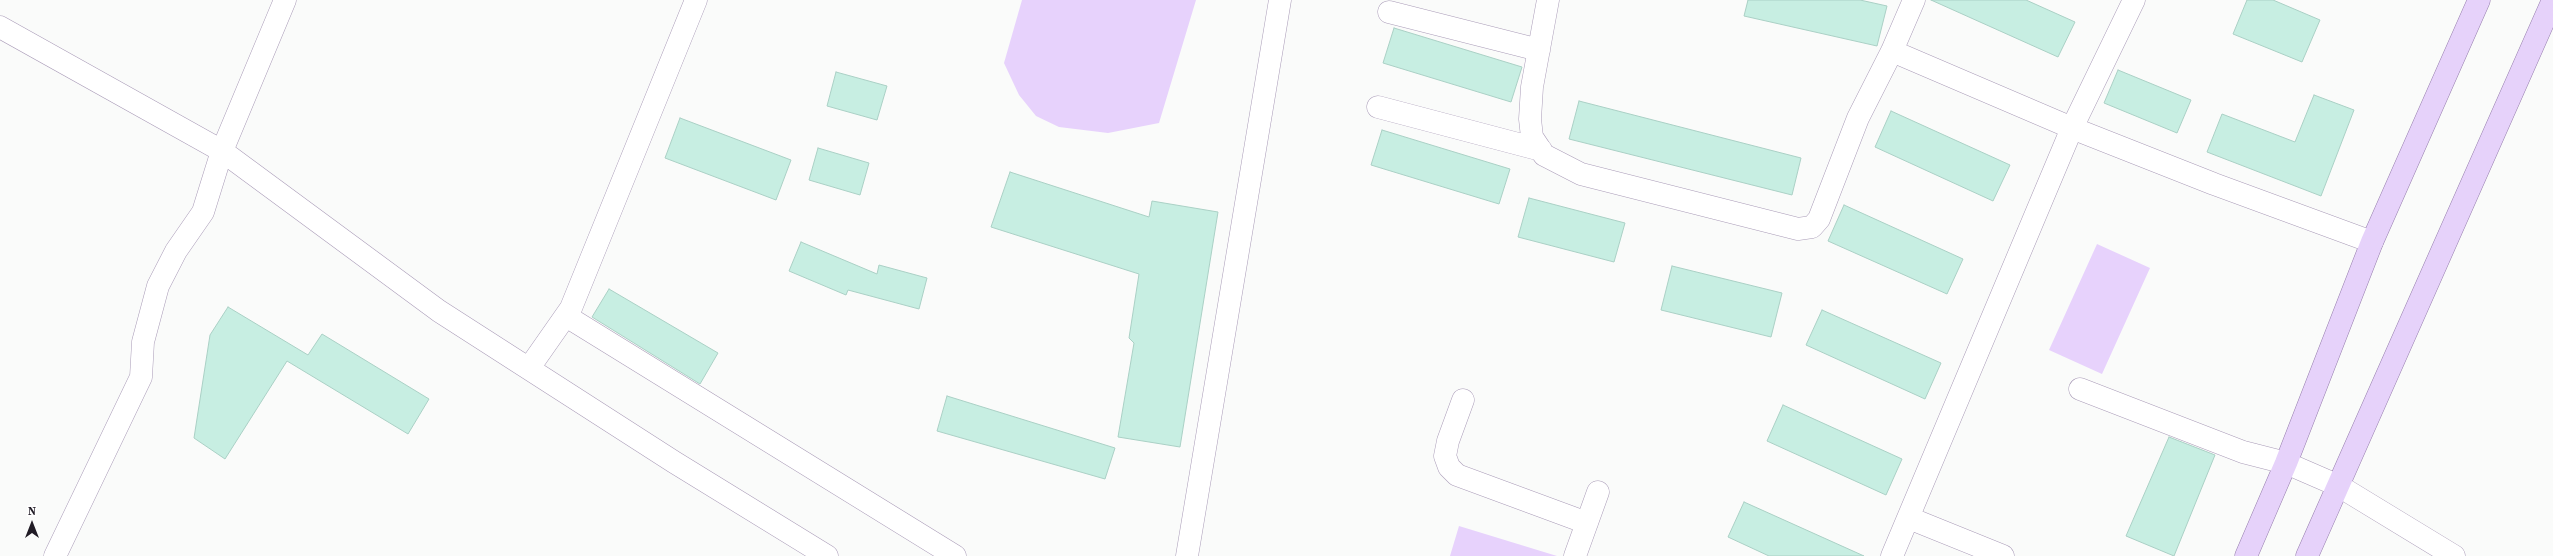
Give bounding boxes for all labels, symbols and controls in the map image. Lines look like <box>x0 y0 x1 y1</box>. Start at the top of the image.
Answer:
north arrow <box>12 504 52 544</box>
text: N <box>28 504 36 519</box>

